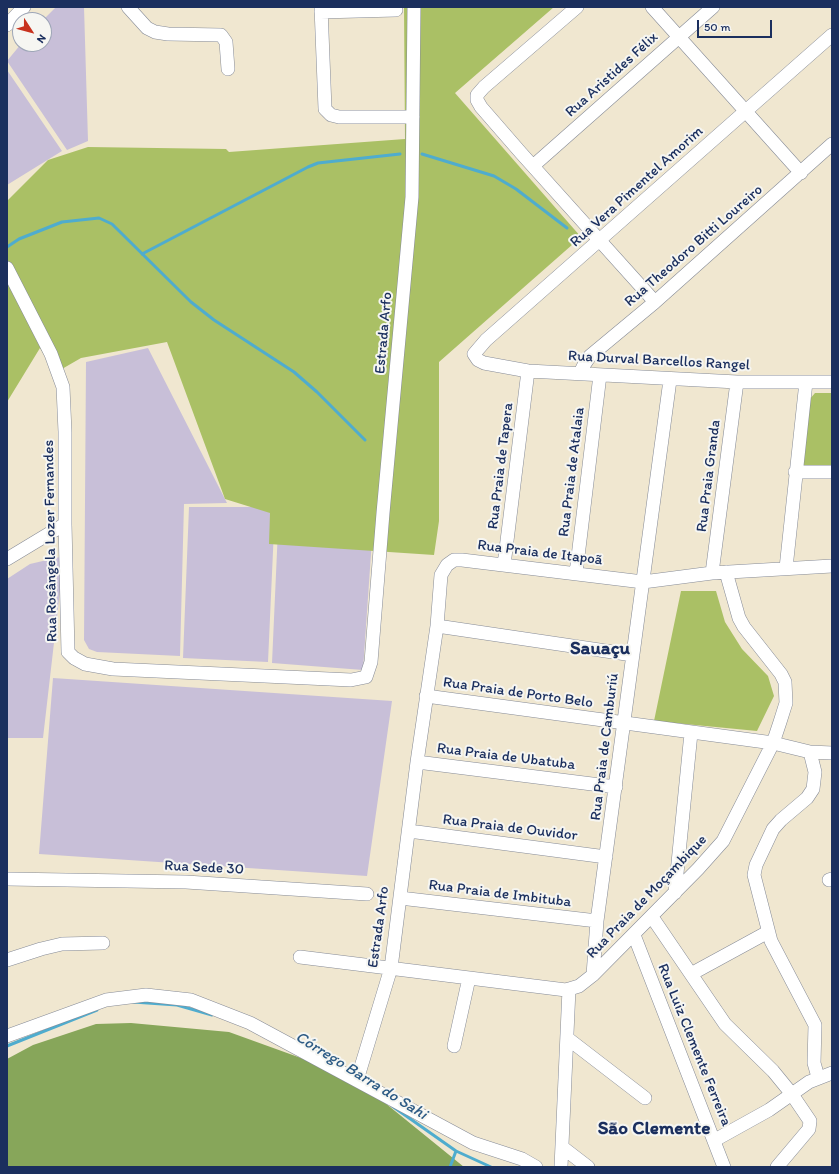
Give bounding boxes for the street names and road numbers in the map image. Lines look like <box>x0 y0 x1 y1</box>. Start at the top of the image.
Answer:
street label: Rua Aristides Félix <box>562 29 662 121</box>
street label: Rua Vera Pimentel Amorim <box>567 123 707 251</box>
street label: Rua Theodoro Bitti Loureiro <box>621 181 767 311</box>
street label: Estrada Arfo <box>371 291 397 375</box>
street label: Rua Durval Barcellos Rangel <box>568 347 750 375</box>
street label: Rua Praia de Tapera <box>484 402 518 530</box>
street label: Rua Praia de Atalaia <box>555 406 589 538</box>
street label: Rua Praia Granda <box>693 419 725 533</box>
street label: Rua Rosângela Lozer Fernandes <box>40 440 62 642</box>
street label: Rua Praia de Itapoã <box>476 536 604 570</box>
street label: Rua Praia de Camburiú <box>587 672 623 822</box>
street label: Rua Praia de Porto Belo <box>442 674 594 712</box>
street label: Rua Praia de Ubatuba <box>436 740 576 774</box>
street label: Rua Praia de Ouvidor <box>442 811 578 845</box>
street label: Rua Praia de Moçambique <box>583 831 711 963</box>
street label: Rua Sede 30 <box>164 857 244 879</box>
street label: Rua Praia de Imbituba <box>428 876 572 912</box>
street label: Estrada Arfo <box>364 885 394 969</box>
street label: Rua Luiz Clemente Ferreira <box>653 961 735 1129</box>

